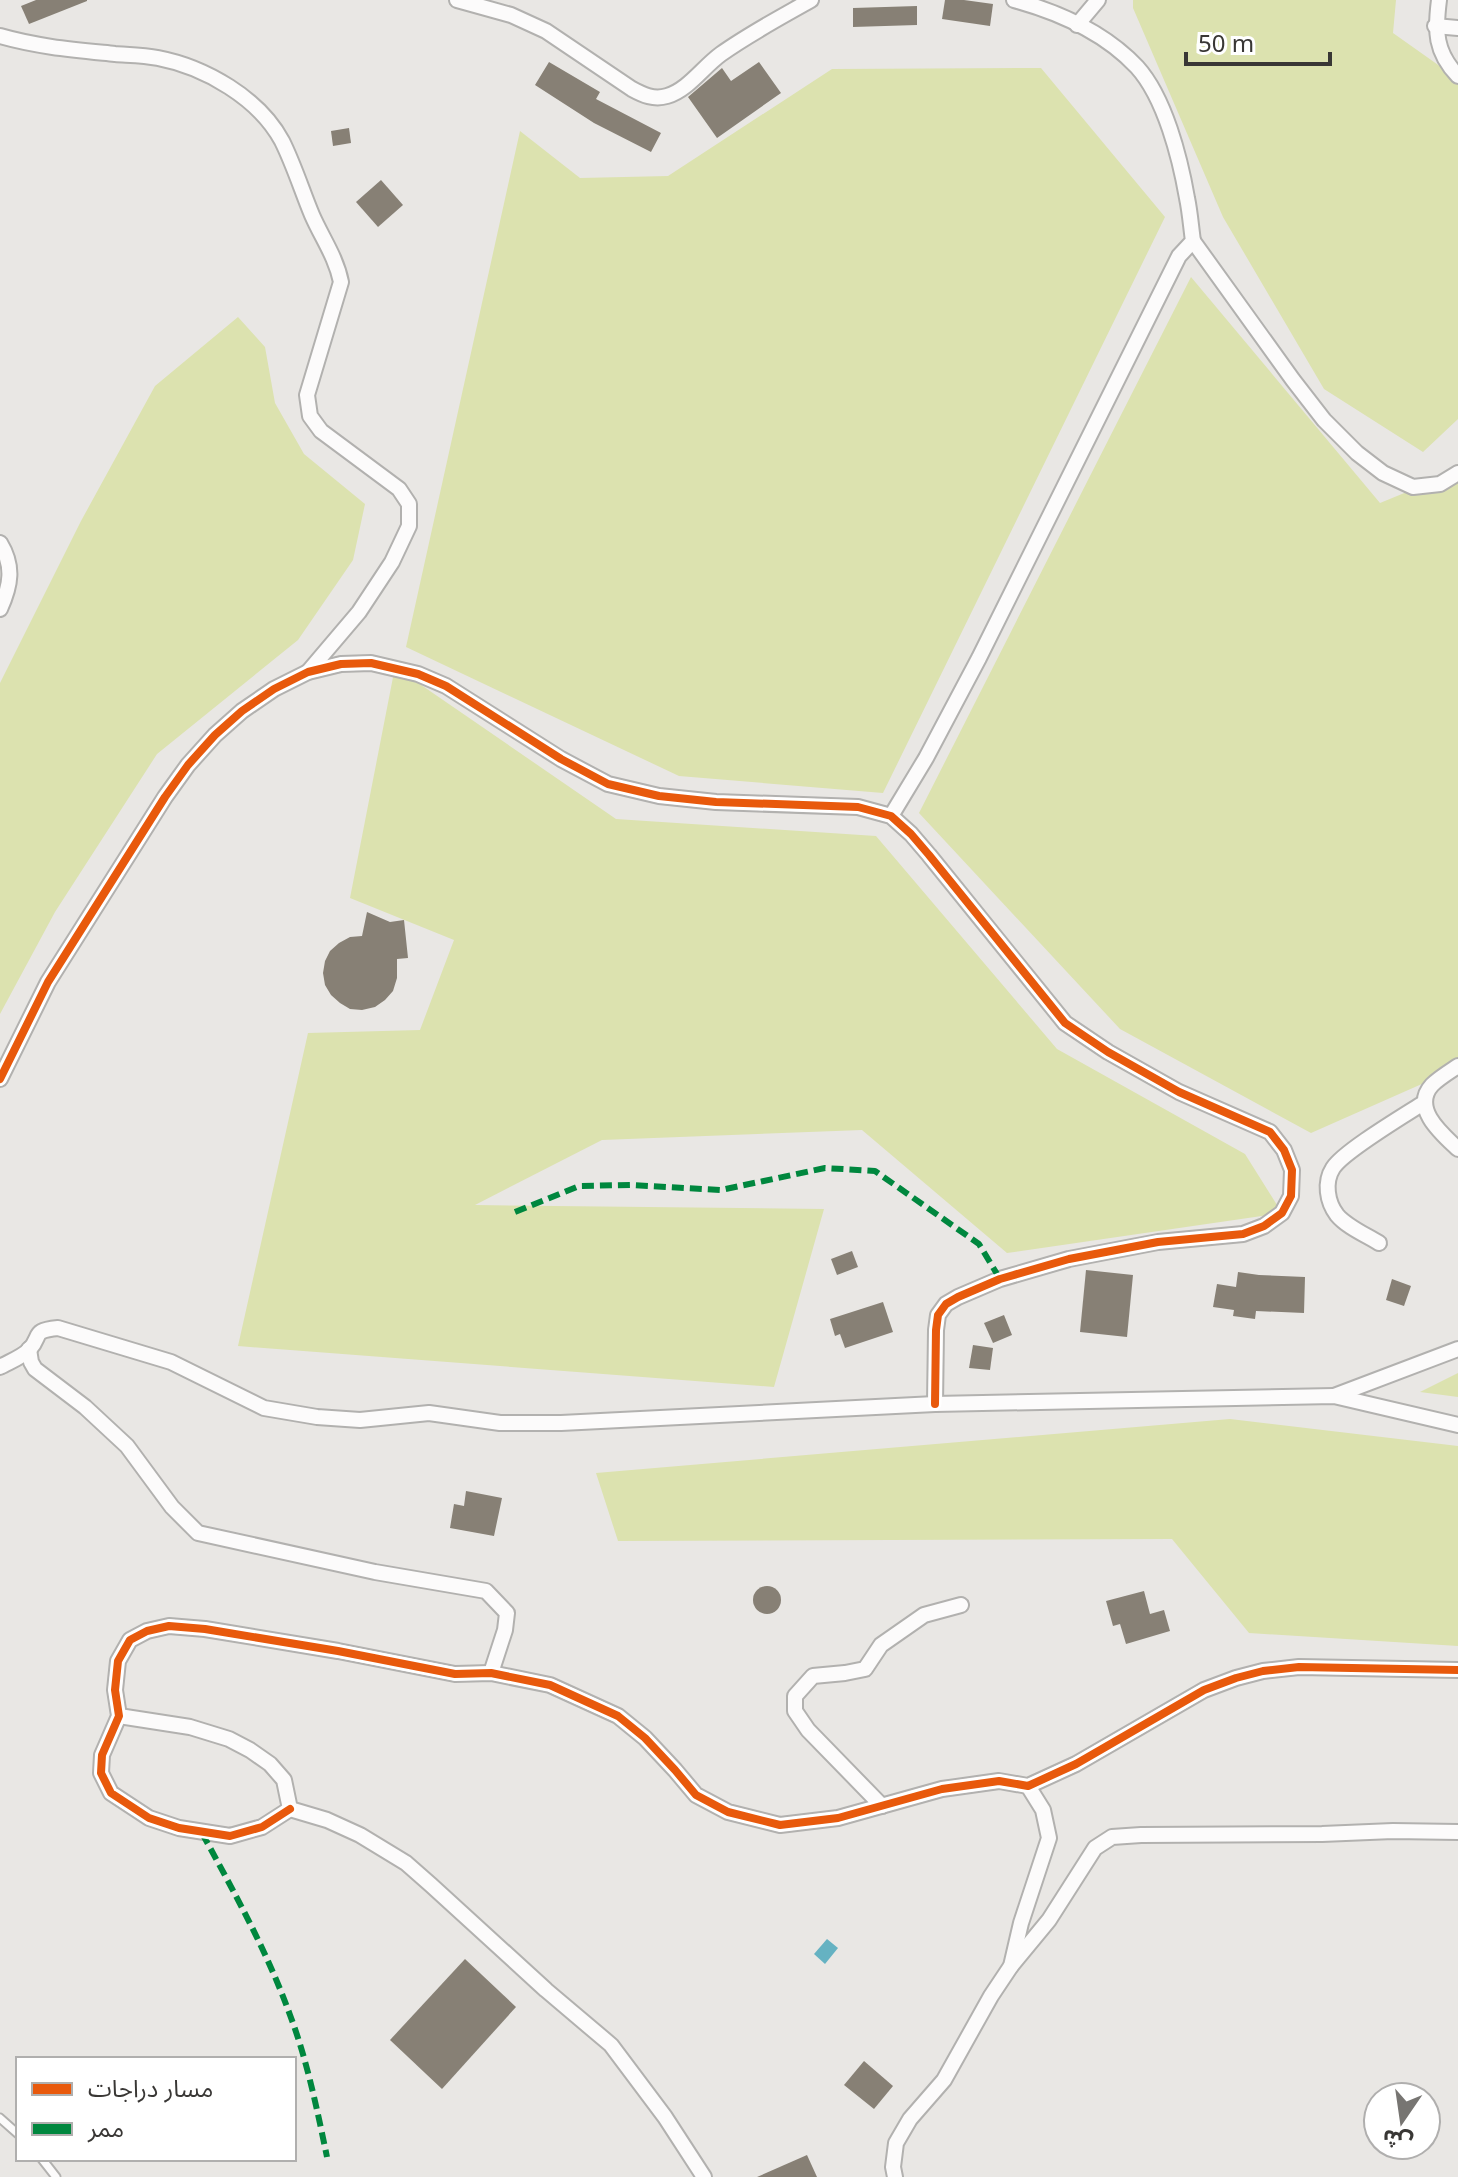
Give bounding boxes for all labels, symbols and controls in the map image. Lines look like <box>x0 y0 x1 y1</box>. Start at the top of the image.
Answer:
scale bar <box>1186 16 1330 66</box>
text: 50 m <box>1198 26 1254 59</box>
legend <box>16 2057 296 2161</box>
text: مسار دراجات <box>88 2071 213 2104</box>
north arrow <box>1362 2081 1442 2161</box>
text: ممر <box>87 2111 124 2144</box>
text: ش <box>1379 2123 1415 2159</box>

